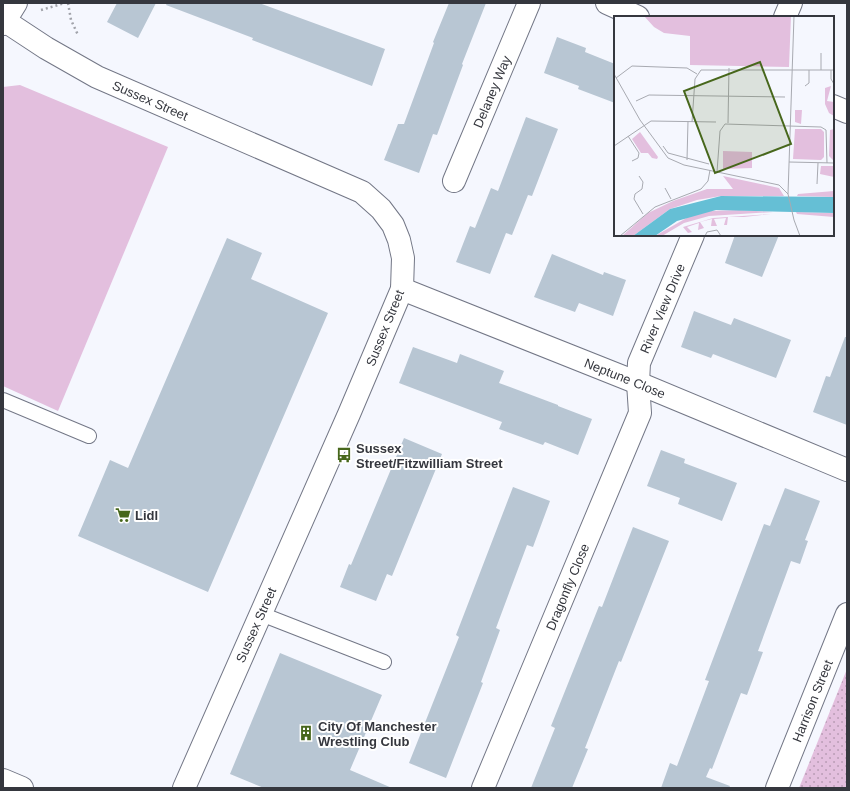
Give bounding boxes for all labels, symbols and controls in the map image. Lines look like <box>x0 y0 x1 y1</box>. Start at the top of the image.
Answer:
inset map <box>614 16 834 236</box>
street label: Delaney Way <box>470 53 514 130</box>
street label: Sussex Street <box>110 77 191 123</box>
street label: River View Drive <box>637 261 688 355</box>
street label: Sussex Street <box>363 287 407 368</box>
street label: Neptune Close <box>582 355 668 401</box>
place label: Sussex Street/Fitzwilliam Street <box>356 441 503 471</box>
bus stop icon: Sussex Street/Fitzwilliam Street <box>335 446 353 464</box>
supermarket icon: Lidl <box>114 506 132 524</box>
place label: Lidl <box>135 508 158 523</box>
street label: Dragonfly Close <box>542 541 592 632</box>
street label: Sussex Street <box>233 585 279 665</box>
street label: Harrison Street <box>789 657 836 744</box>
place label: City Of Manchester Wrestling Club <box>318 719 436 749</box>
building icon: City Of Manchester Wrestling Club <box>297 724 315 742</box>

